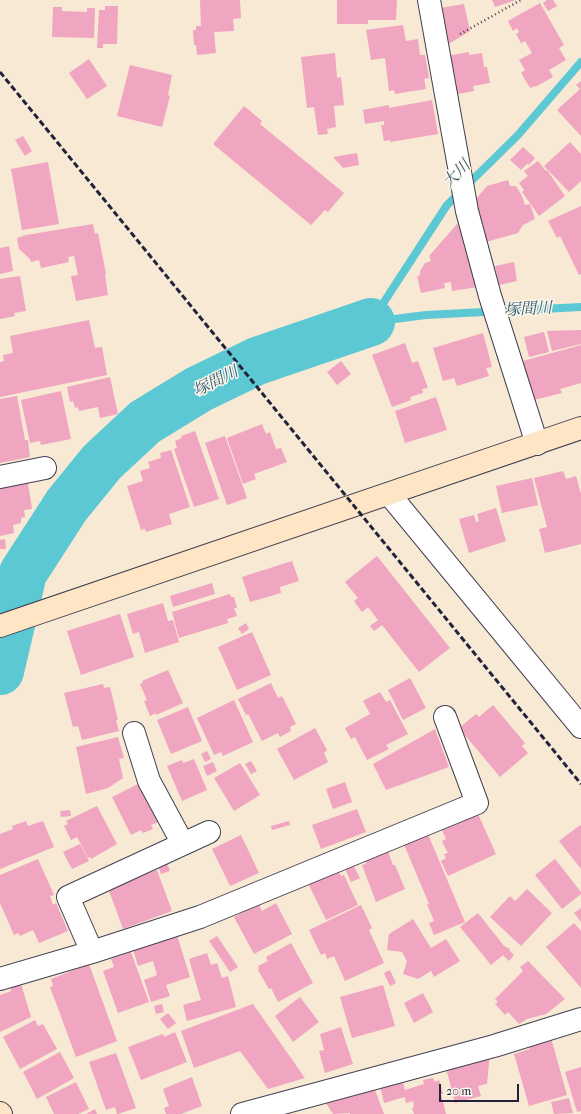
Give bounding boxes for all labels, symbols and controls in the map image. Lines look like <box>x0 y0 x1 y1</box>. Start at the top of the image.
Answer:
water label: 大川 <box>439 157 475 193</box>
water label: 塚間川 <box>504 299 552 321</box>
water label: 塚間川 <box>190 363 242 401</box>
scale bar <box>441 1076 521 1102</box>
text: 20 m <box>446 1084 471 1098</box>

